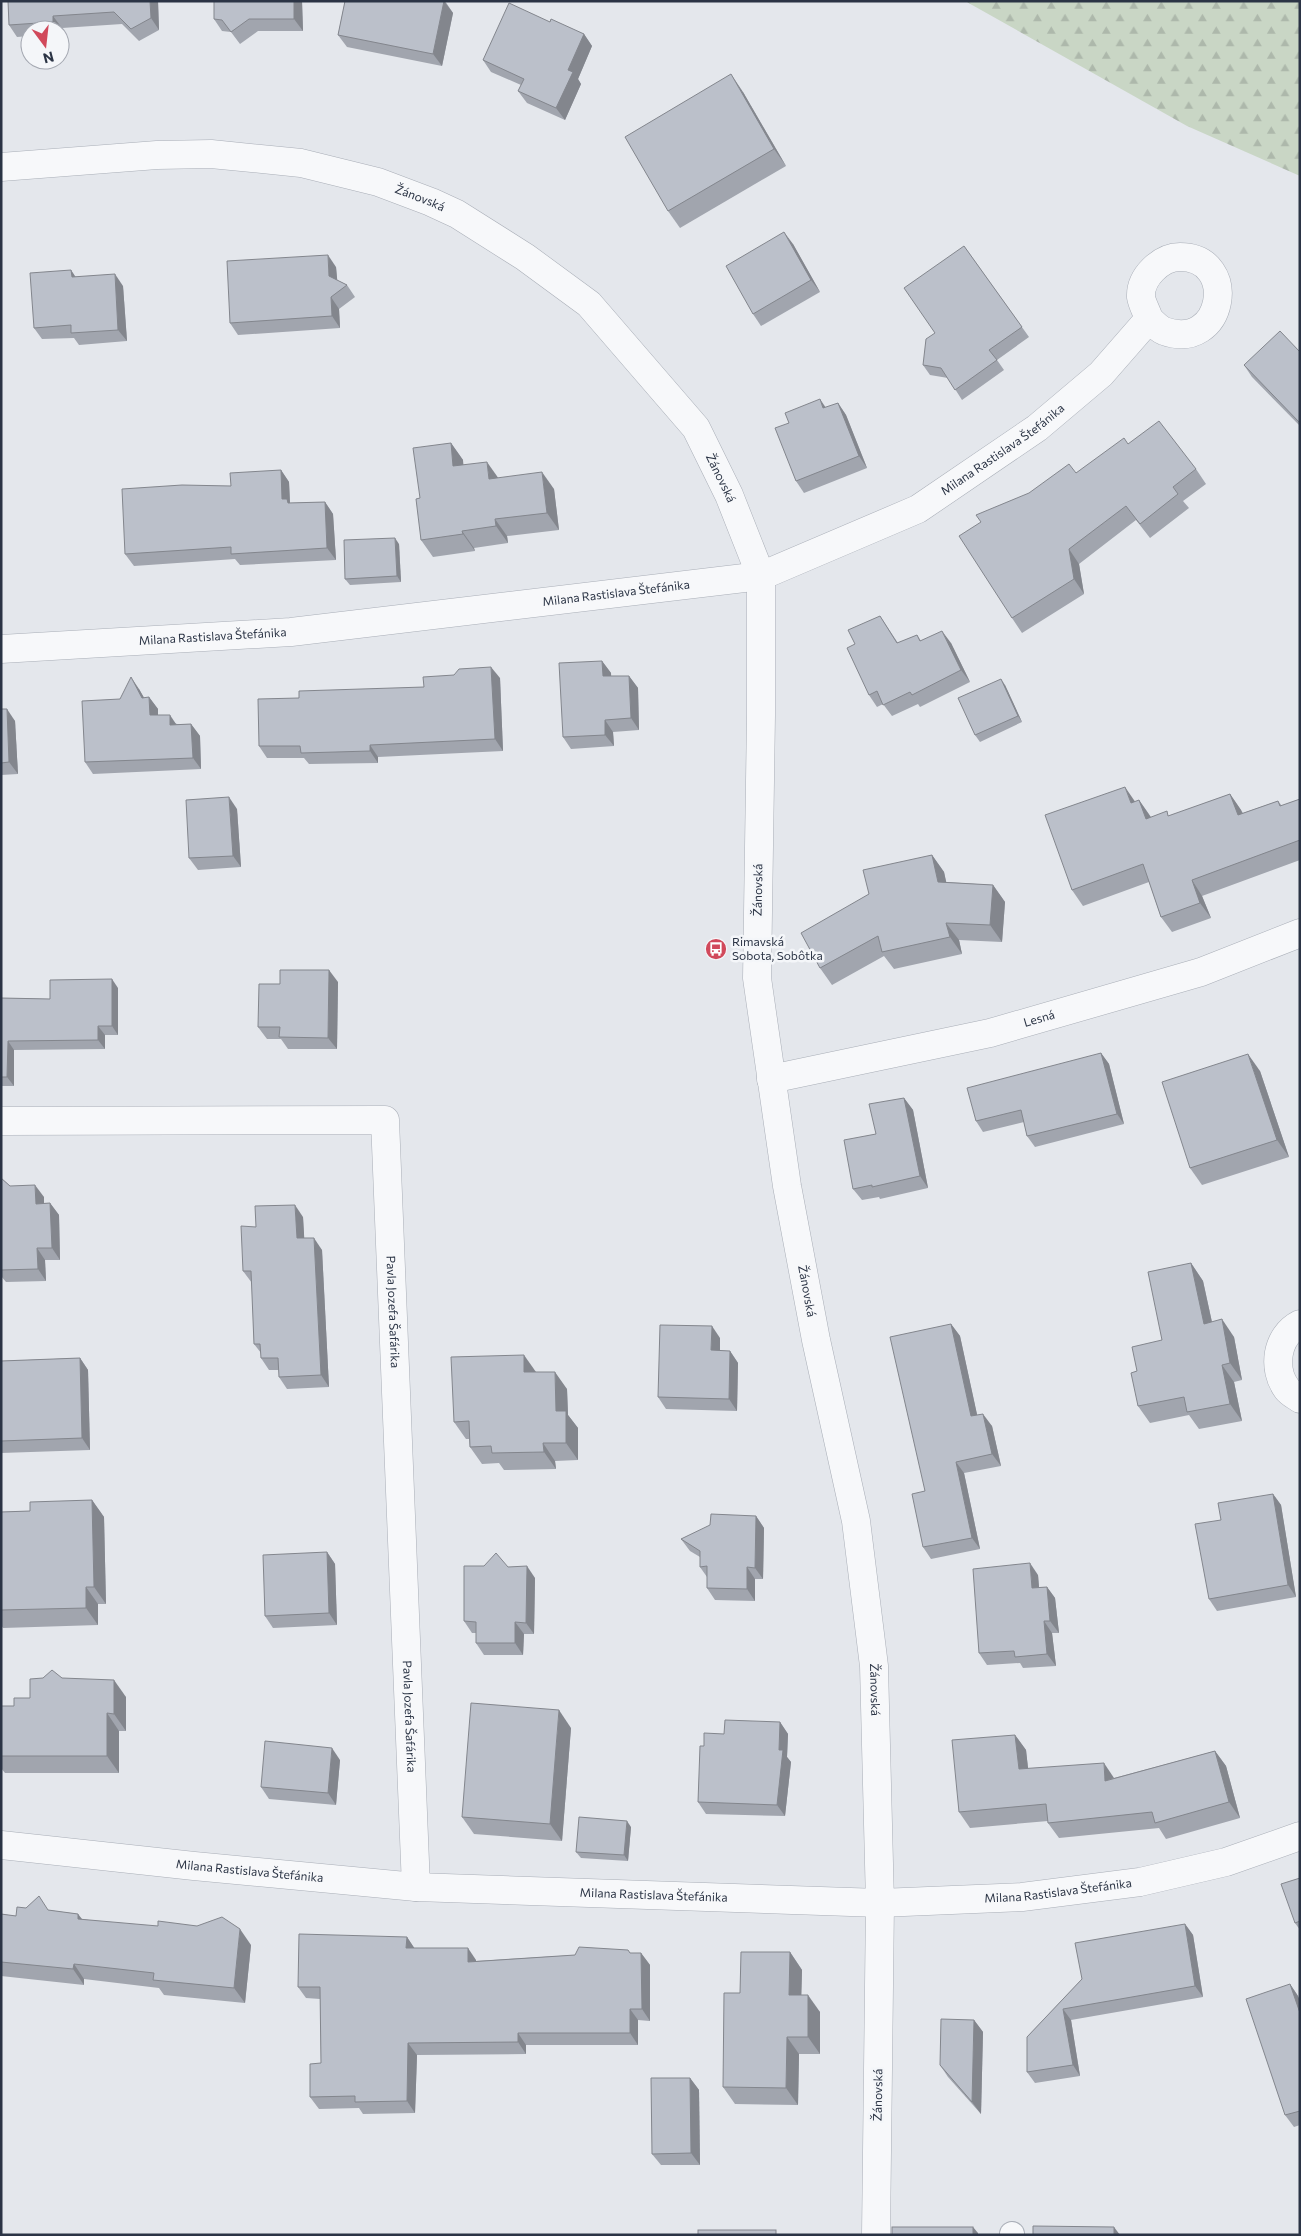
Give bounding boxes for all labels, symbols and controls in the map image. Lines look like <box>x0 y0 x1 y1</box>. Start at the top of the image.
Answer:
north arrow <box>20 20 70 70</box>
text: N <box>41 48 56 68</box>
street label: Žánovská <box>393 181 447 213</box>
street label: Milana Rastislava Štefánika <box>938 400 1067 497</box>
street label: Žánovská <box>704 451 739 504</box>
street label: Milana Rastislava Štefánika <box>542 577 690 608</box>
street label: Milana Rastislava Štefánika <box>138 624 287 647</box>
street label: Žánovská <box>750 864 764 916</box>
place label: Rimavská Sobota, Sobôtka <box>732 934 823 962</box>
bus stop icon: Rimavská Sobota, Sobôtka <box>704 937 728 961</box>
street label: Lesná <box>1022 1007 1056 1029</box>
street label: Pavla Jozefa Šafárika <box>384 1255 403 1368</box>
street label: Žánovská <box>796 1264 819 1318</box>
street label: Pavla Jozefa Šafárika <box>401 1660 419 1773</box>
street label: Žánovská <box>868 1663 883 1716</box>
street label: Milana Rastislava Štefánika <box>175 1856 324 1884</box>
street label: Milana Rastislava Štefánika <box>984 1875 1132 1905</box>
street label: Milana Rastislava Štefánika <box>579 1885 728 1904</box>
street label: Žánovská <box>870 2069 884 2121</box>

